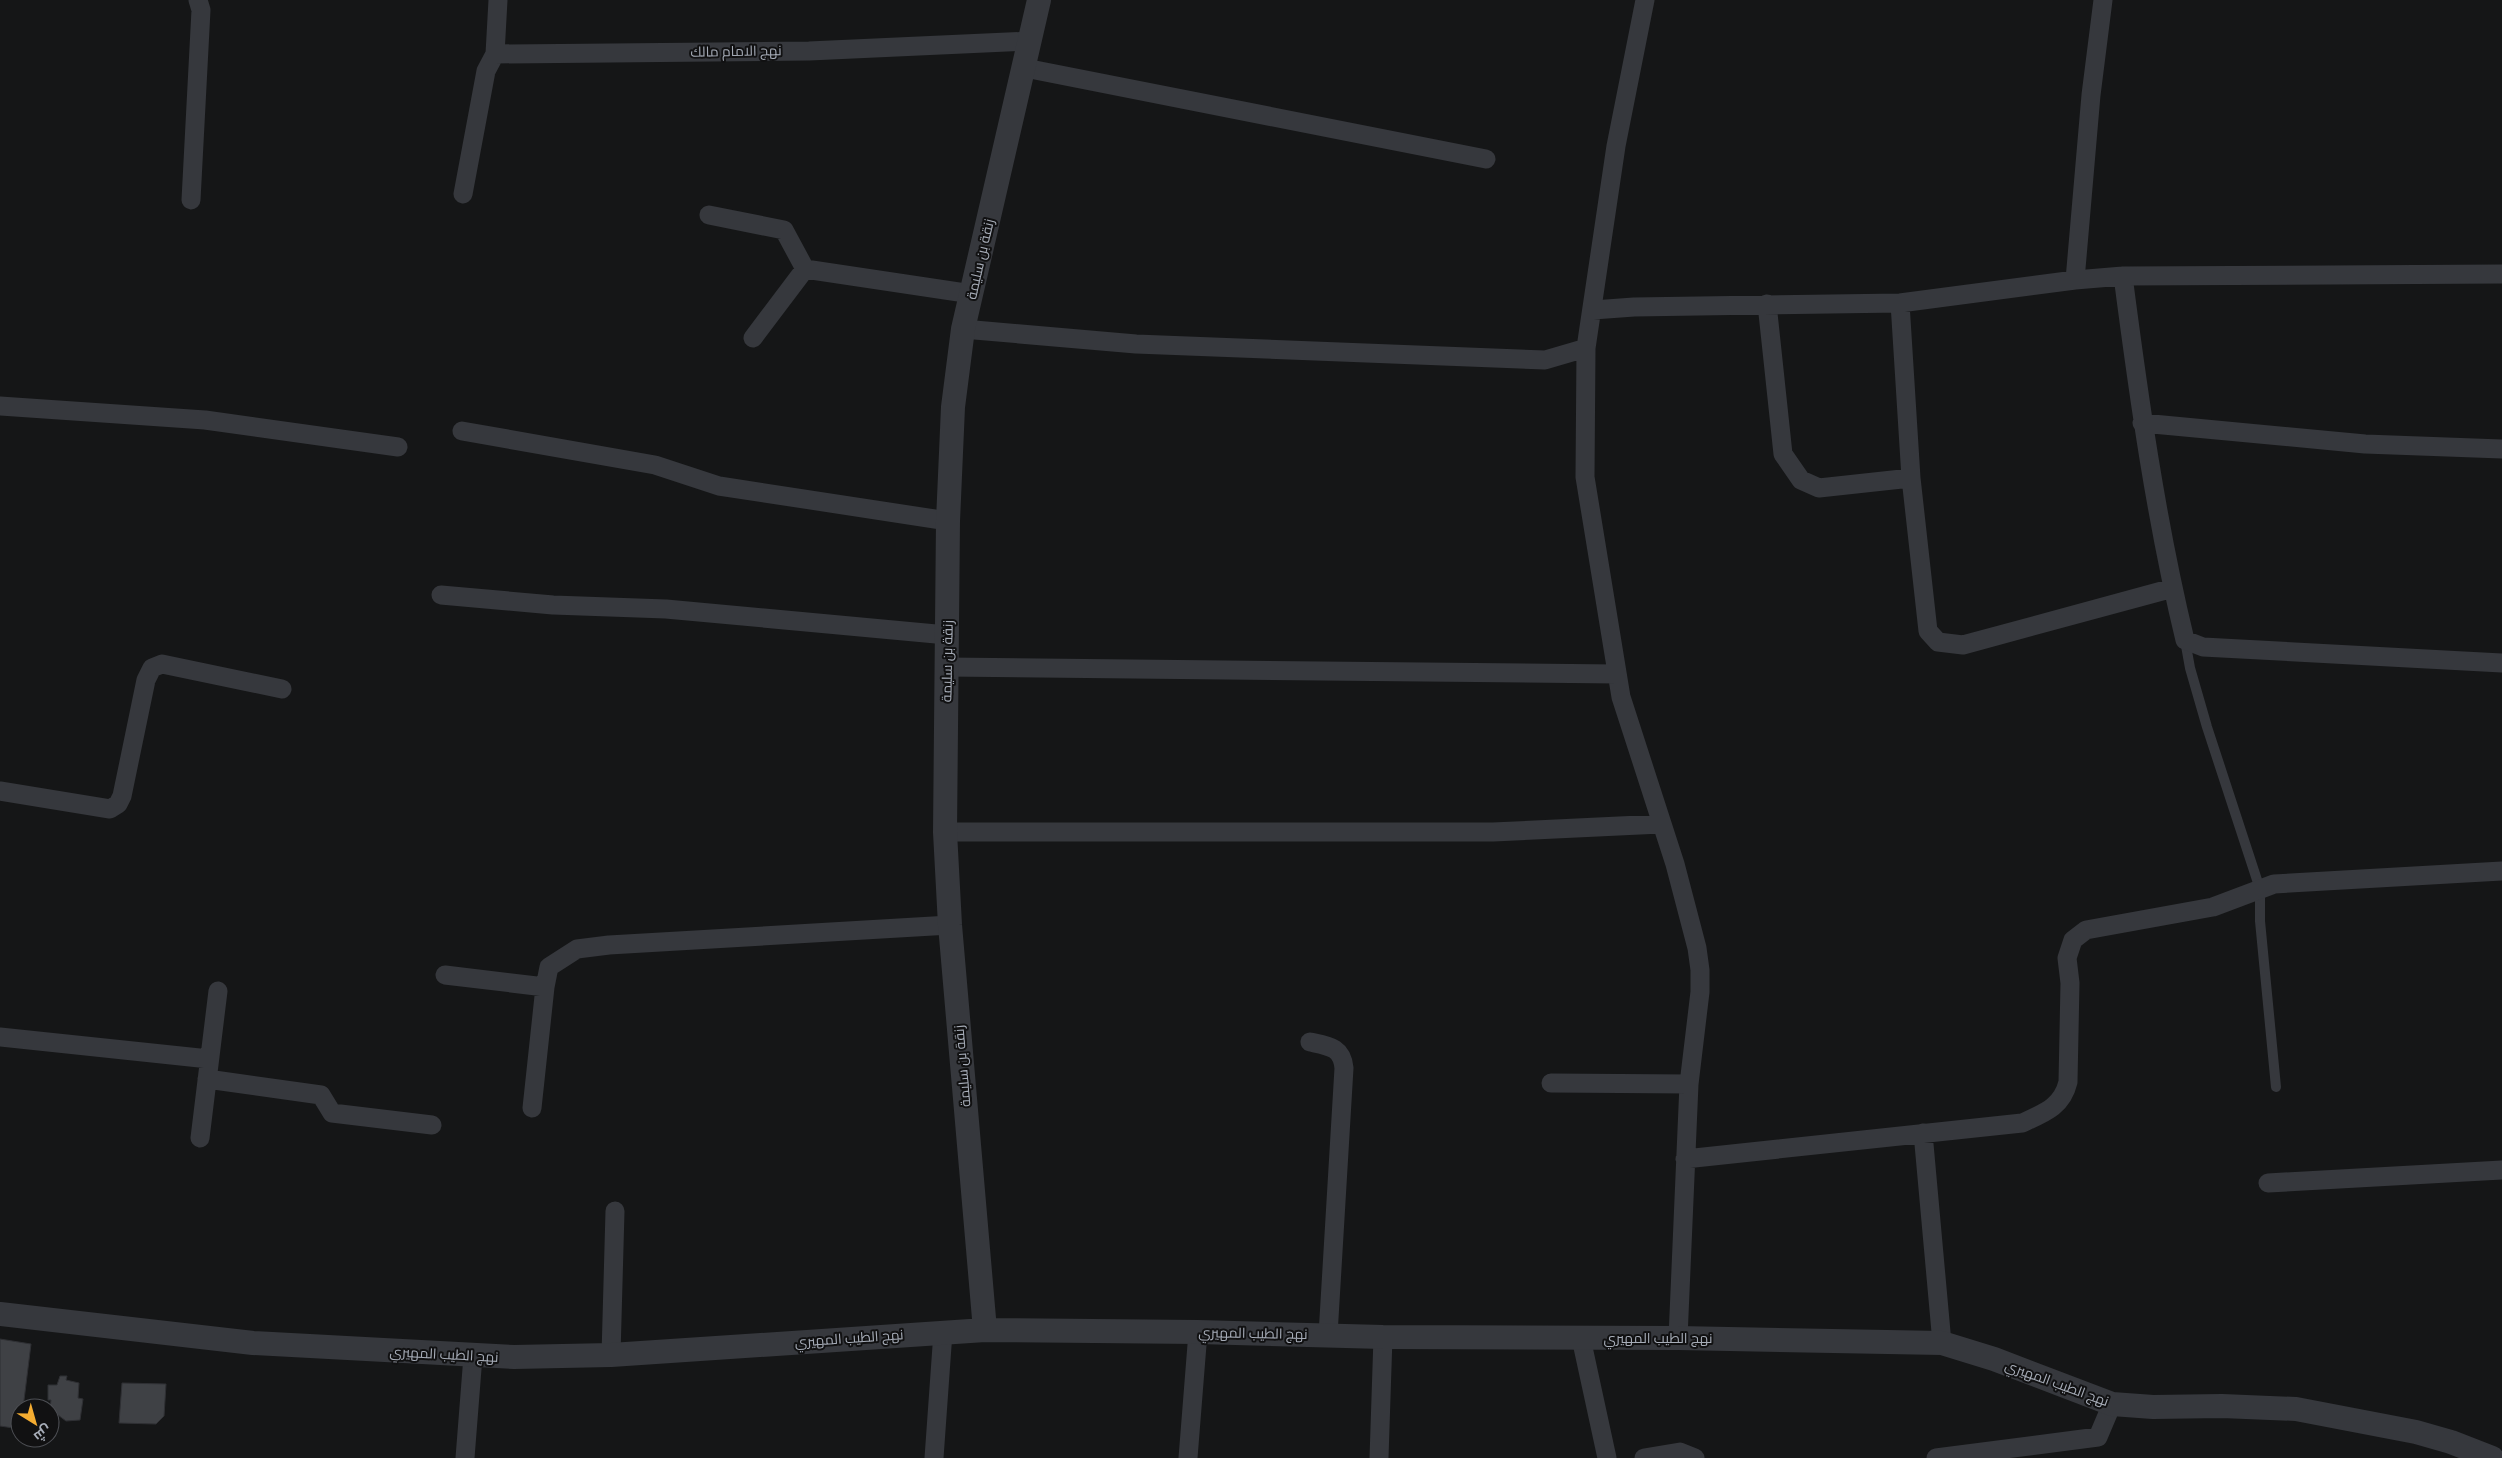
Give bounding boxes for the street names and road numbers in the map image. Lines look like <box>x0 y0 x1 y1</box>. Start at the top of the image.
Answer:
street label: نهج الامام مالك <box>690 41 782 62</box>
street label: زنقة بن سليمة <box>962 217 998 301</box>
street label: زنقة بن سليمة <box>937 620 957 702</box>
street label: زنقة بن سليمة <box>949 1024 975 1108</box>
street label: نهج الطيب المهيري <box>1198 1323 1308 1346</box>
street label: نهج الطيب المهيري <box>794 1325 904 1354</box>
street label: نهج الطيب المهيري <box>1603 1329 1713 1350</box>
street label: نهج الطيب المهيري <box>389 1342 499 1369</box>
street label: نهج الطيب المهيري <box>2002 1356 2111 1413</box>

